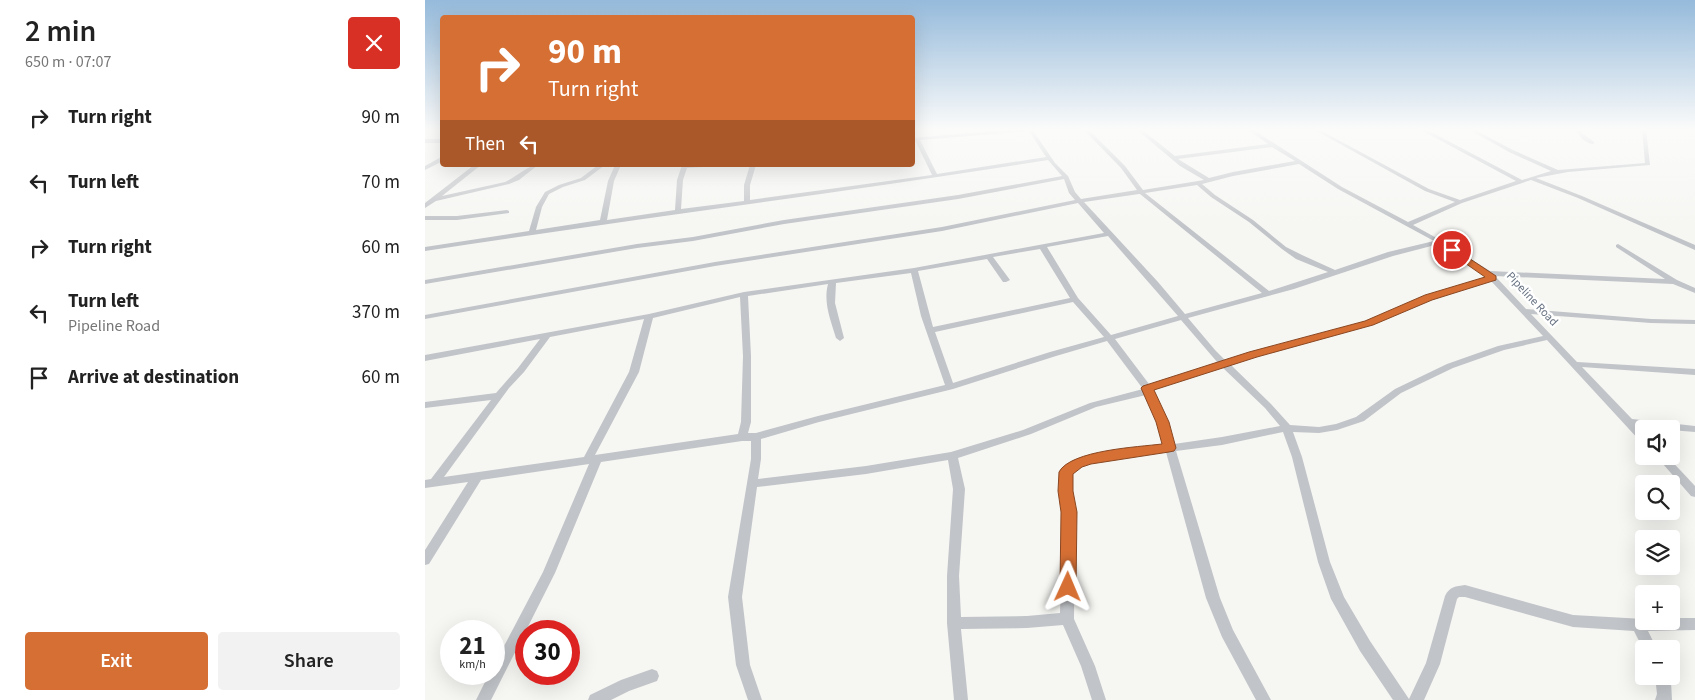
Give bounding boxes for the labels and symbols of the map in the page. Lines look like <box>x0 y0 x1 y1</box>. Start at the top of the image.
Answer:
pin <box>1431 229 1473 271</box>
street label: Pipeline Road <box>1502 268 1562 330</box>
position arrow <box>1041 560 1093 612</box>
speed limit sign: 30 <box>515 620 580 685</box>

